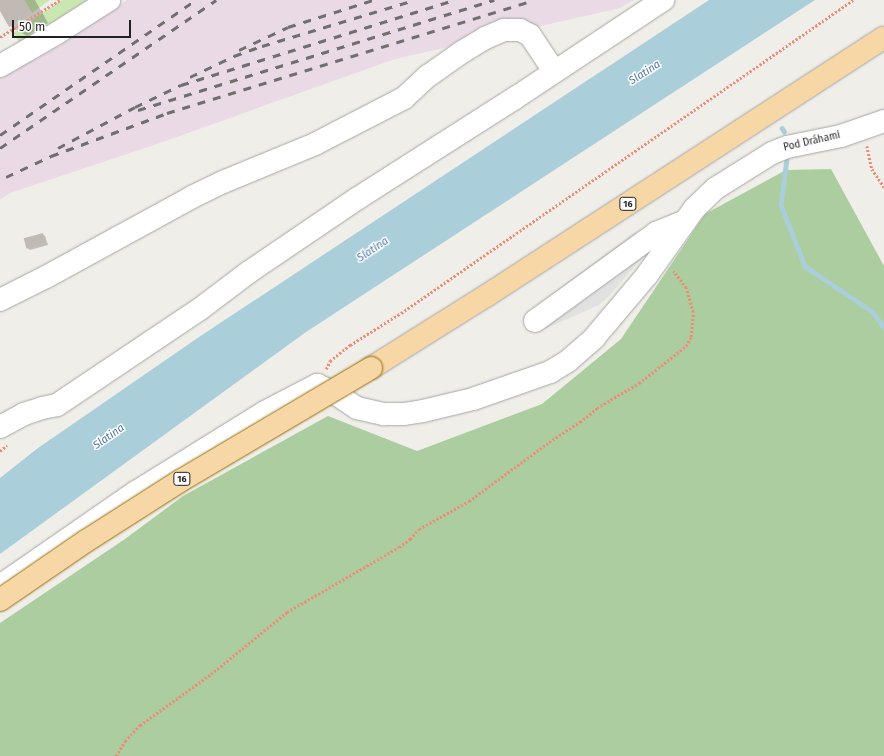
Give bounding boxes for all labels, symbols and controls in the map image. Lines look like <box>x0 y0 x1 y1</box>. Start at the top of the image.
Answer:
scale bar <box>14 12 133 38</box>
text: 50 m <box>19 20 45 34</box>
water label: Slatina <box>627 58 663 88</box>
street label: Pod Dráhami <box>782 130 842 154</box>
road number: 16 <box>619 197 637 211</box>
water label: Slatina <box>355 235 391 265</box>
water label: Slatina <box>91 422 127 452</box>
road number: 16 <box>173 472 191 486</box>

